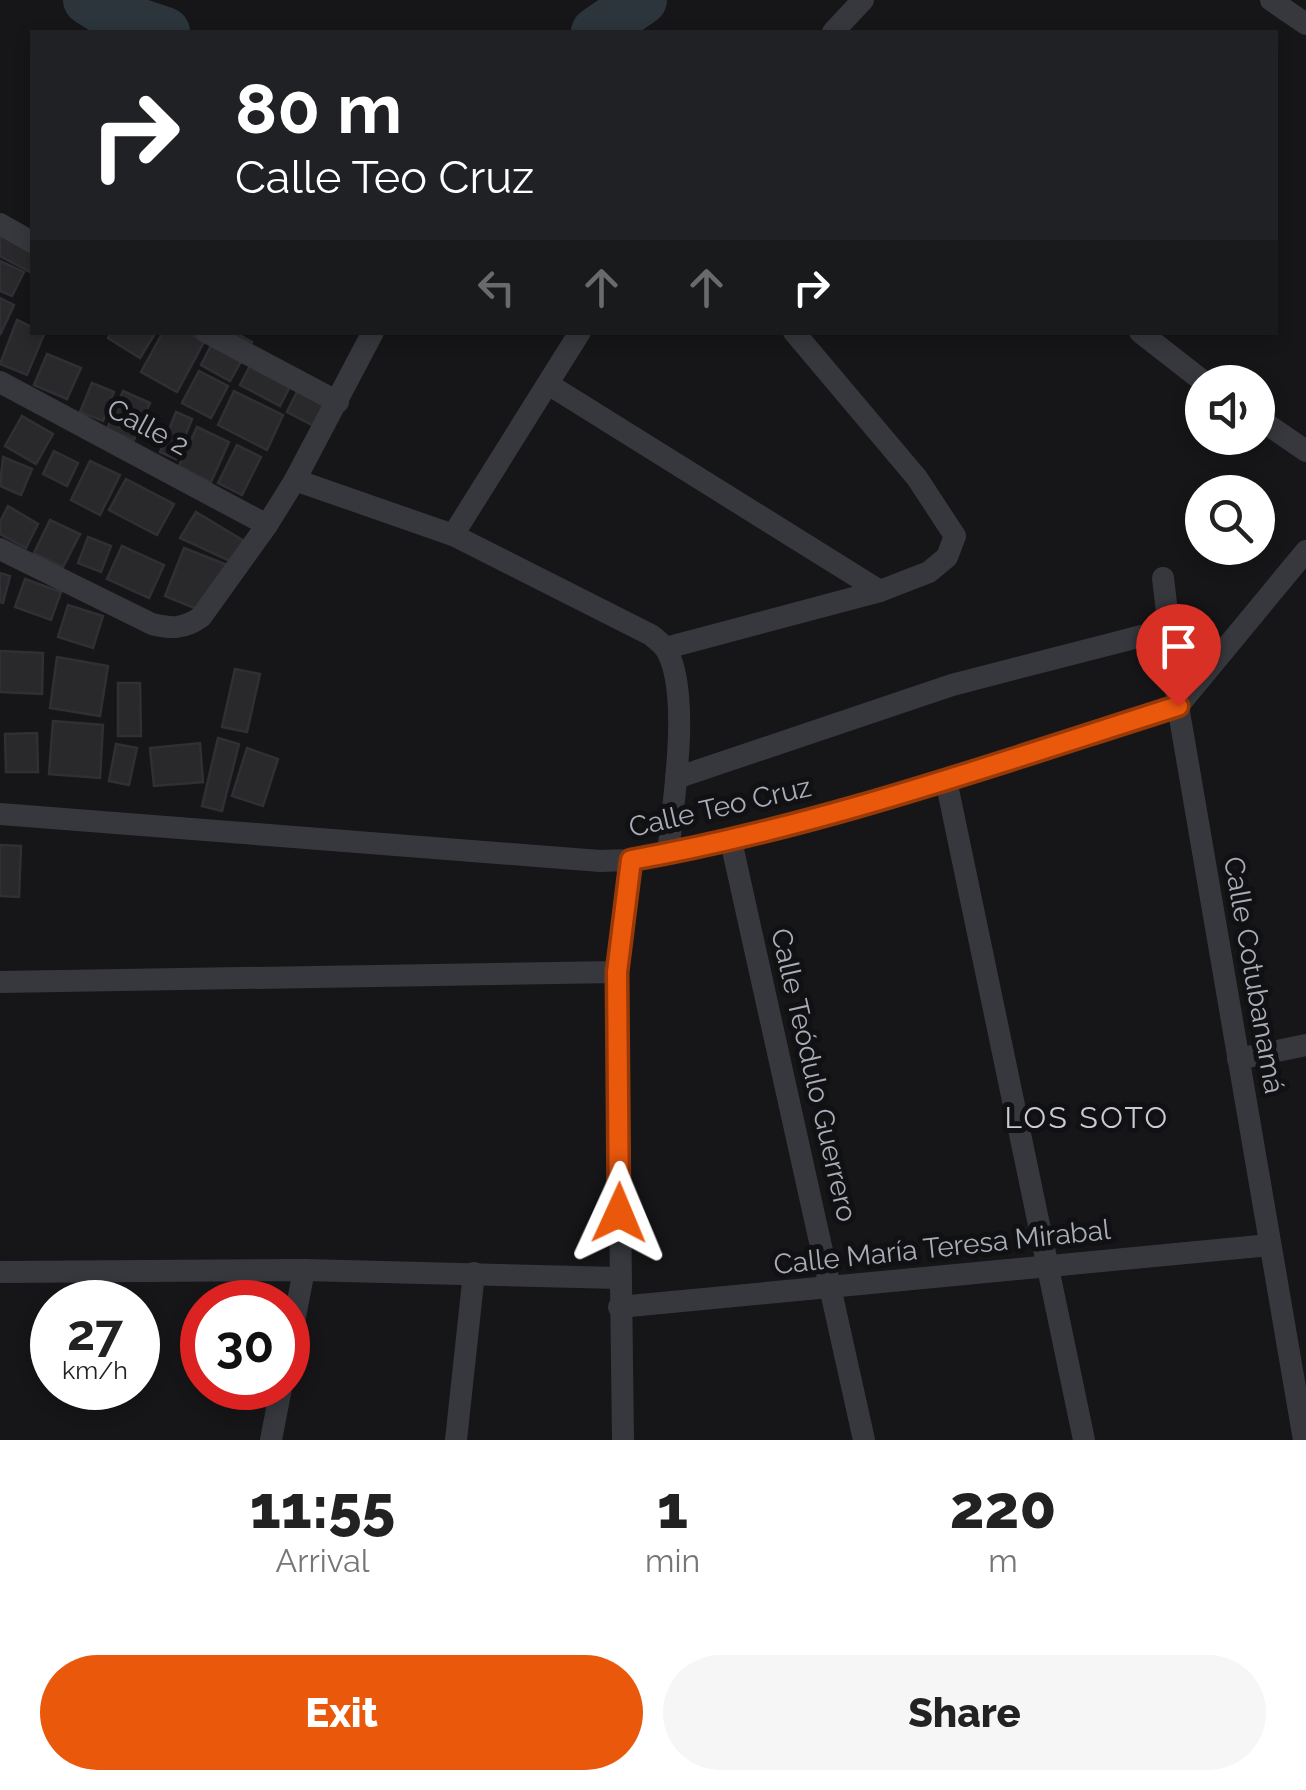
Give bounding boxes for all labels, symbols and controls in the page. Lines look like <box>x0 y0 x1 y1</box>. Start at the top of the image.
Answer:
text: 80 m <box>235 67 402 149</box>
icon: right <box>70 70 200 200</box>
text: Calle Teo Cruz <box>235 151 534 204</box>
icon: left <box>469 260 524 315</box>
icon: ahead <box>574 260 629 315</box>
icon: ahead <box>679 260 734 315</box>
icon: right <box>784 260 839 315</box>
map controls <box>1185 365 1275 565</box>
button: sound <box>1185 365 1275 455</box>
street label: Calle 2 <box>101 392 195 462</box>
button: search <box>1185 475 1275 565</box>
pin <box>1136 604 1221 707</box>
icon: arrive <box>1151 619 1206 674</box>
street label: Calle Teo Cruz <box>626 770 814 844</box>
street label: Calle Cotubanamá <box>1217 854 1291 1096</box>
street label: Calle Teódulo Guerrero <box>764 925 864 1225</box>
district label: LOS SOTO <box>1004 1100 1170 1135</box>
position arrow <box>567 1161 671 1265</box>
street label: Calle María Teresa Mirabal <box>772 1213 1112 1281</box>
speed limit sign: 30 <box>180 1280 310 1410</box>
text: 27 <box>67 1303 123 1362</box>
text: km/h <box>62 1355 128 1385</box>
text: 11:55 <box>250 1472 395 1542</box>
text: 1 <box>657 1472 688 1542</box>
text: 220 <box>950 1472 1056 1542</box>
text: Arrival <box>276 1542 369 1579</box>
text: min <box>645 1542 700 1579</box>
text: m <box>988 1542 1018 1579</box>
button: Exit <box>40 1655 643 1770</box>
button: Share <box>663 1655 1266 1770</box>

